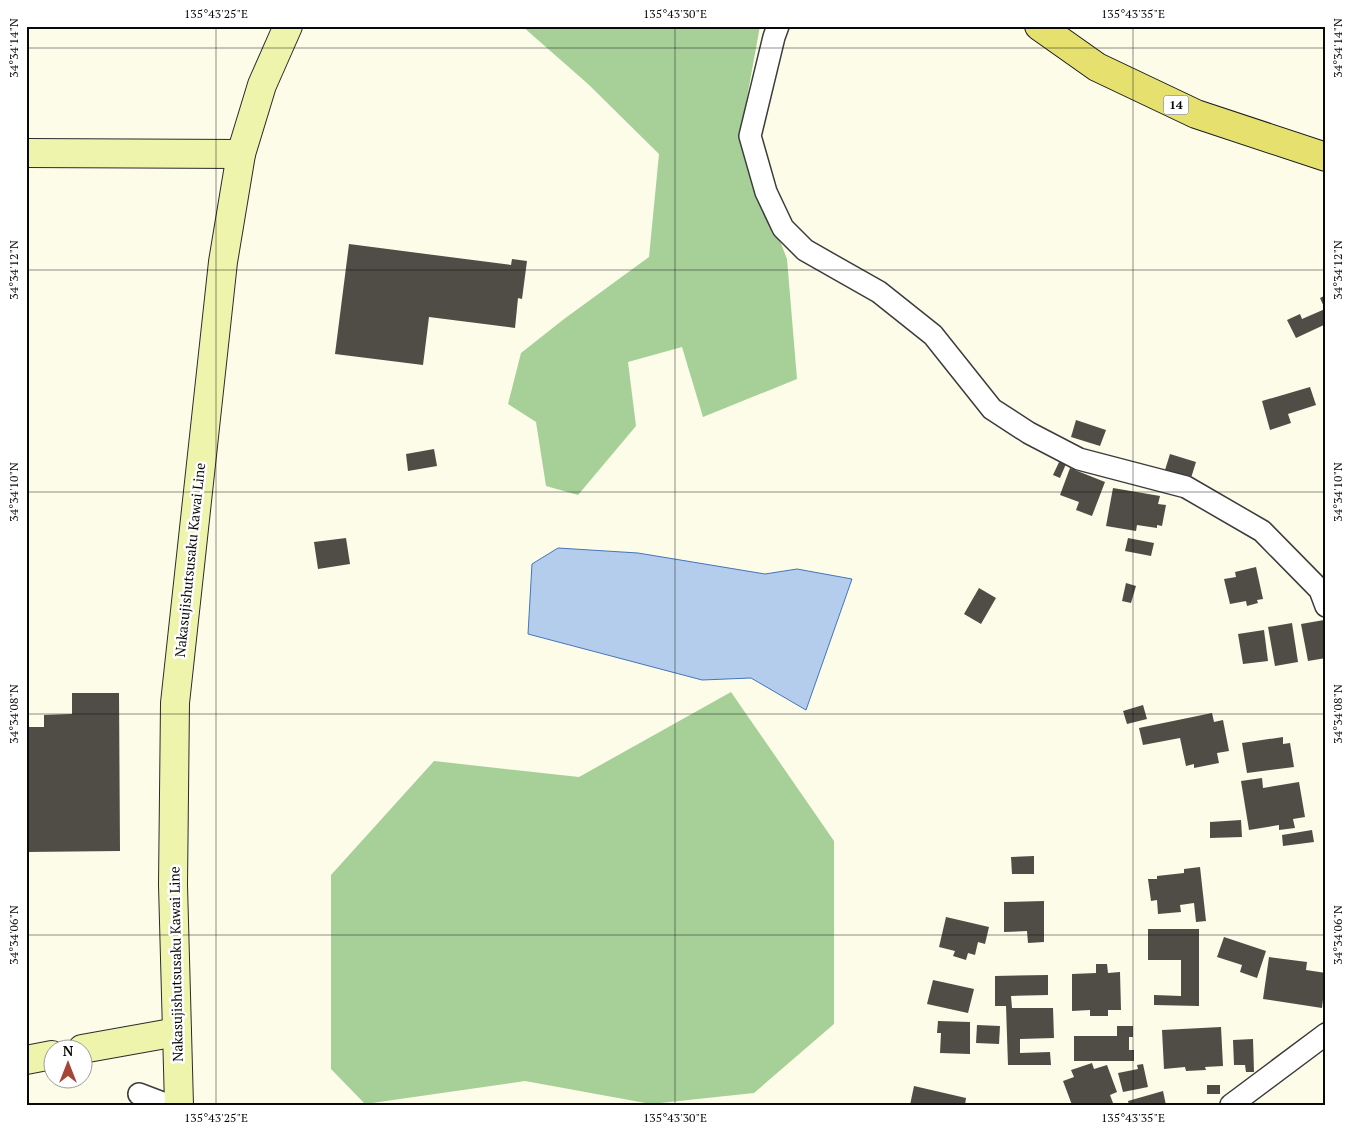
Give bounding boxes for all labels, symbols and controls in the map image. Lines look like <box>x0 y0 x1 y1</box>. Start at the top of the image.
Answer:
text: 135°43'25"E <box>184 6 248 21</box>
text: 135°43'30"E <box>643 6 707 21</box>
text: 135°43'35"E <box>1101 6 1165 21</box>
text: 34°34'14"N <box>6 18 21 78</box>
text: 34°34'14"N <box>1330 18 1345 78</box>
road number: 14 <box>1164 96 1188 114</box>
text: 34°34'12"N <box>6 240 21 300</box>
text: 34°34'12"N <box>1330 240 1345 300</box>
text: 34°34'10"N <box>6 462 21 522</box>
street label: Nakasujishutsusaku Kawai Line <box>170 462 209 658</box>
text: 34°34'10"N <box>1330 462 1345 522</box>
text: 34°34'08"N <box>6 684 21 744</box>
text: 34°34'08"N <box>1330 684 1345 744</box>
street label: Nakasujishutsusaku Kawai Line <box>164 866 187 1062</box>
text: 34°34'06"N <box>6 905 21 965</box>
text: 34°34'06"N <box>1330 905 1345 965</box>
north arrow <box>42 1038 92 1088</box>
text: N <box>63 1041 74 1060</box>
text: 135°43'25"E <box>184 1110 248 1125</box>
text: 135°43'30"E <box>643 1110 707 1125</box>
text: 135°43'35"E <box>1101 1110 1165 1125</box>

